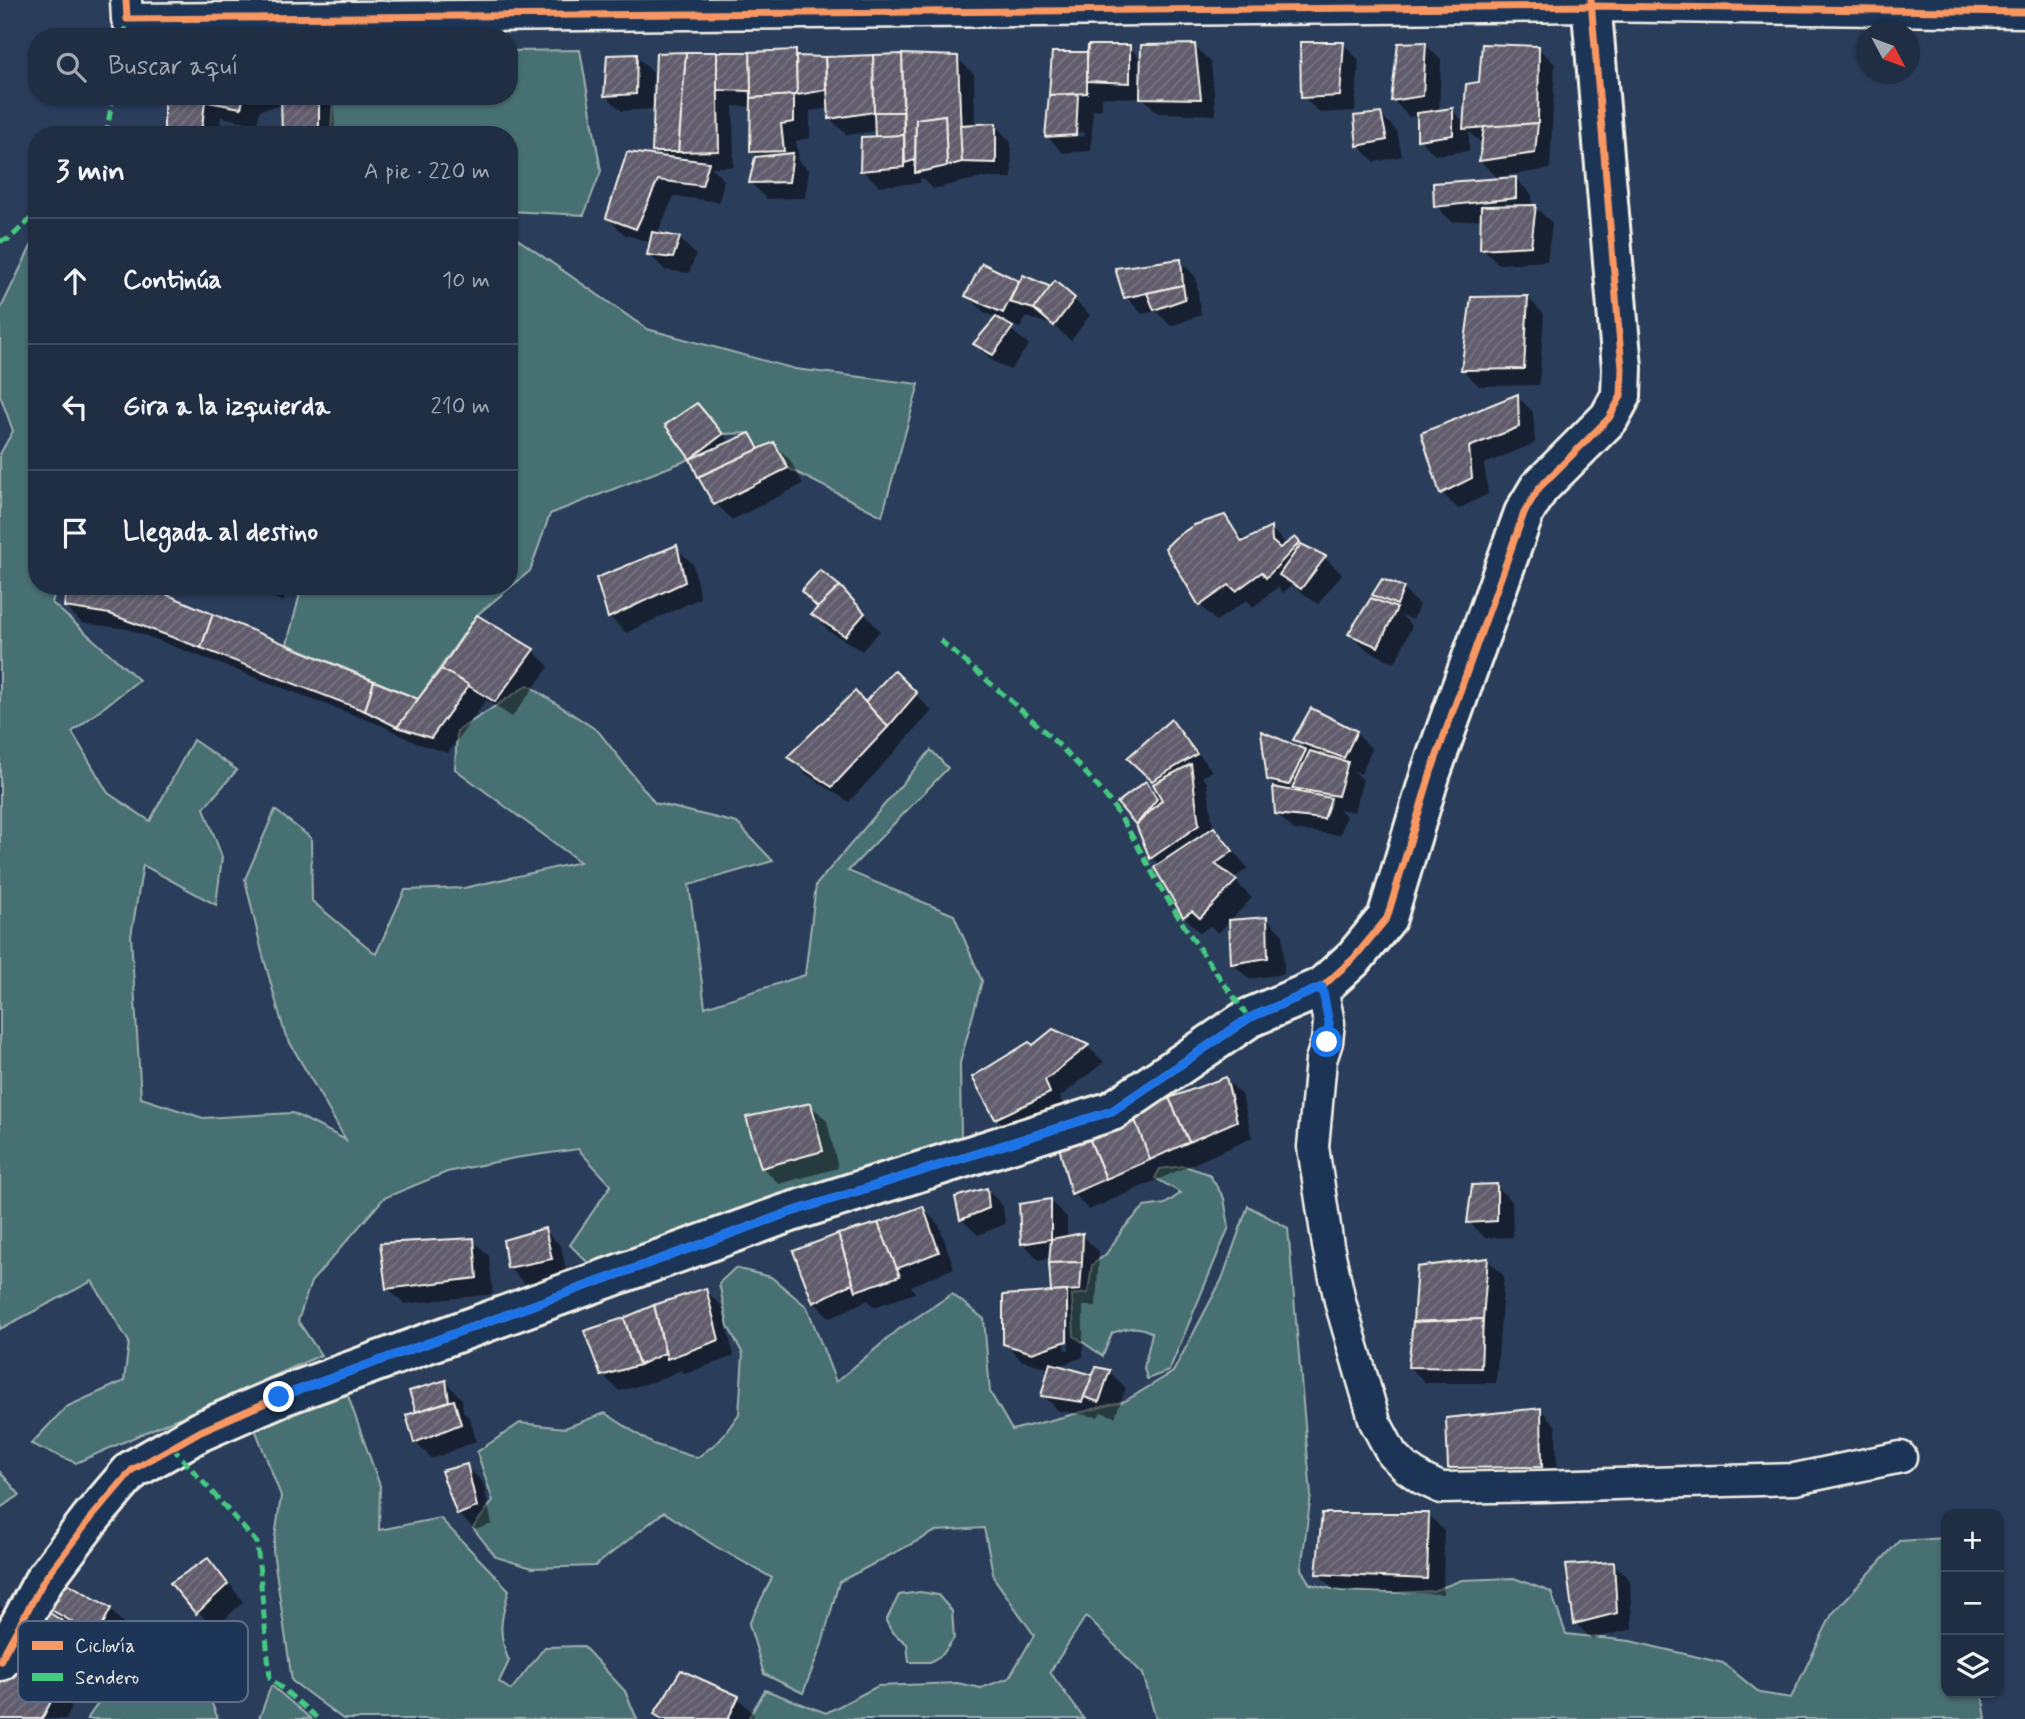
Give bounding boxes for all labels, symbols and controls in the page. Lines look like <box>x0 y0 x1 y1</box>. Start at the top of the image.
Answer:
north arrow <box>1857 21 1920 84</box>
search box <box>28 28 518 105</box>
icon: search <box>52 48 90 86</box>
text: Buscar aquí <box>108 50 239 84</box>
text: 3 min <box>56 152 125 191</box>
text: A pie · 220 m <box>364 157 490 187</box>
icon: ahead <box>56 262 94 300</box>
text: Continúa <box>123 264 222 298</box>
text: 10 m <box>442 266 490 296</box>
icon: left <box>56 388 94 426</box>
text: Gira a la izquierda <box>123 390 330 424</box>
text: 210 m <box>430 392 490 422</box>
icon: arrive <box>56 514 94 552</box>
text: Llegada al destino <box>123 516 318 550</box>
route start <box>1311 1026 1342 1057</box>
route end <box>263 1381 294 1412</box>
map controls <box>1941 1509 2004 1698</box>
button: + <box>1941 1509 2004 1572</box>
button: − <box>1941 1572 2004 1635</box>
legend <box>18 1621 248 1702</box>
text: Ciclovía <box>75 1634 135 1659</box>
button: layers <box>1941 1635 2004 1698</box>
text: Sendero <box>75 1666 139 1691</box>

